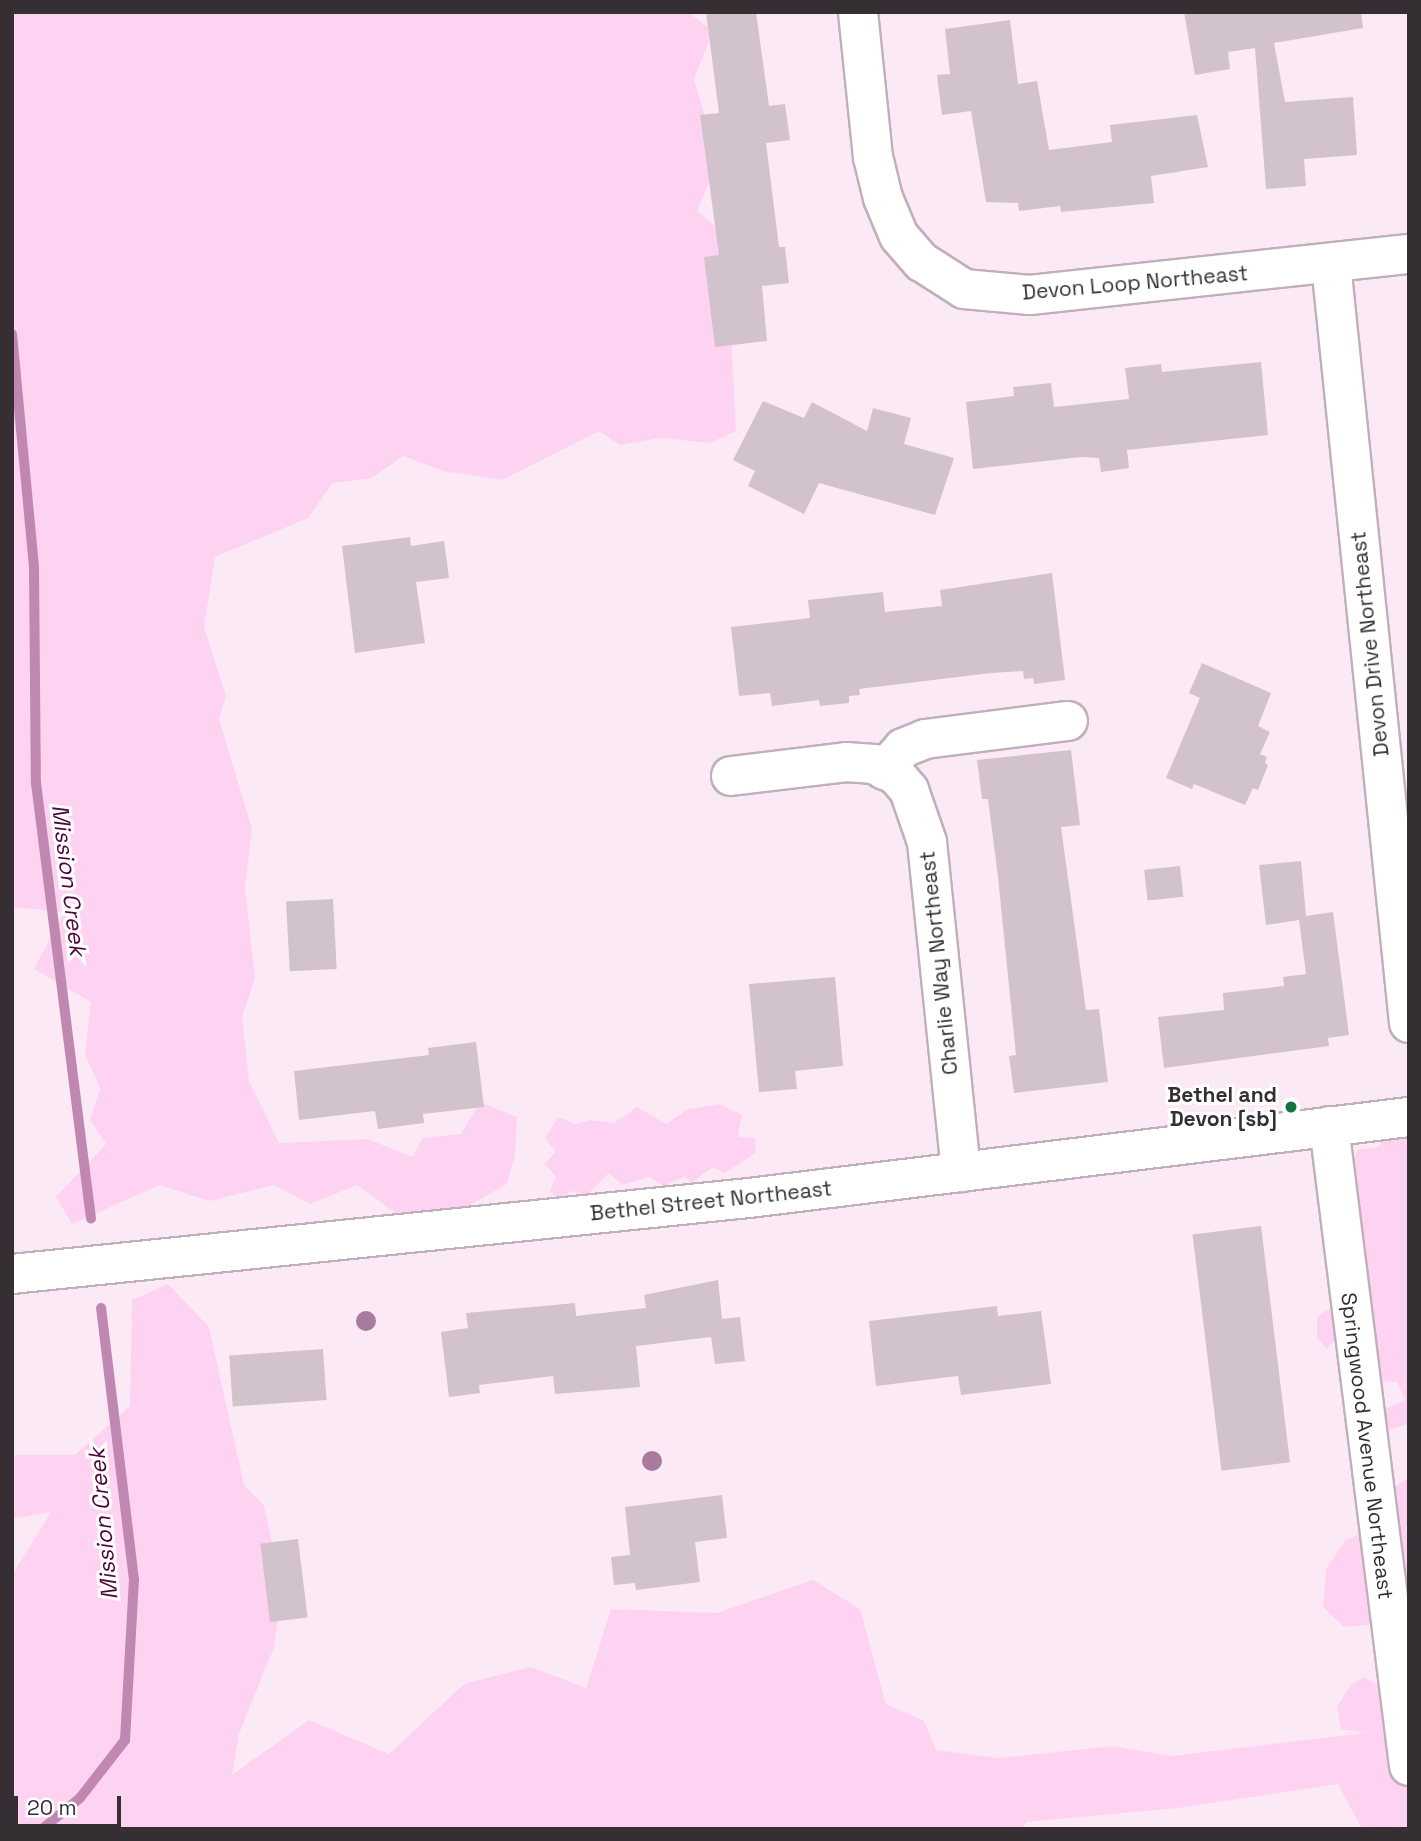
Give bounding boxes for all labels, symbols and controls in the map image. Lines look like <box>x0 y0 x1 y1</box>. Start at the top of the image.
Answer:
street label: Devon Loop Northeast <box>1021 261 1249 305</box>
street label: Devon Drive Northeast <box>1346 530 1394 758</box>
water label: Mission Creek <box>46 803 92 957</box>
street label: Charlie Way Northeast <box>915 850 963 1076</box>
place label: Bethel and Devon [sb] <box>1167 1082 1277 1132</box>
marker: Bethel and Devon [sb] <box>1283 1099 1299 1115</box>
street label: Bethel Street Northeast <box>589 1176 833 1226</box>
street label: Springwood Avenue Northeast <box>1336 1291 1398 1601</box>
water label: Mission Creek <box>83 1447 123 1601</box>
scale bar <box>18 1782 124 1826</box>
text: 20 m <box>27 1794 77 1821</box>

